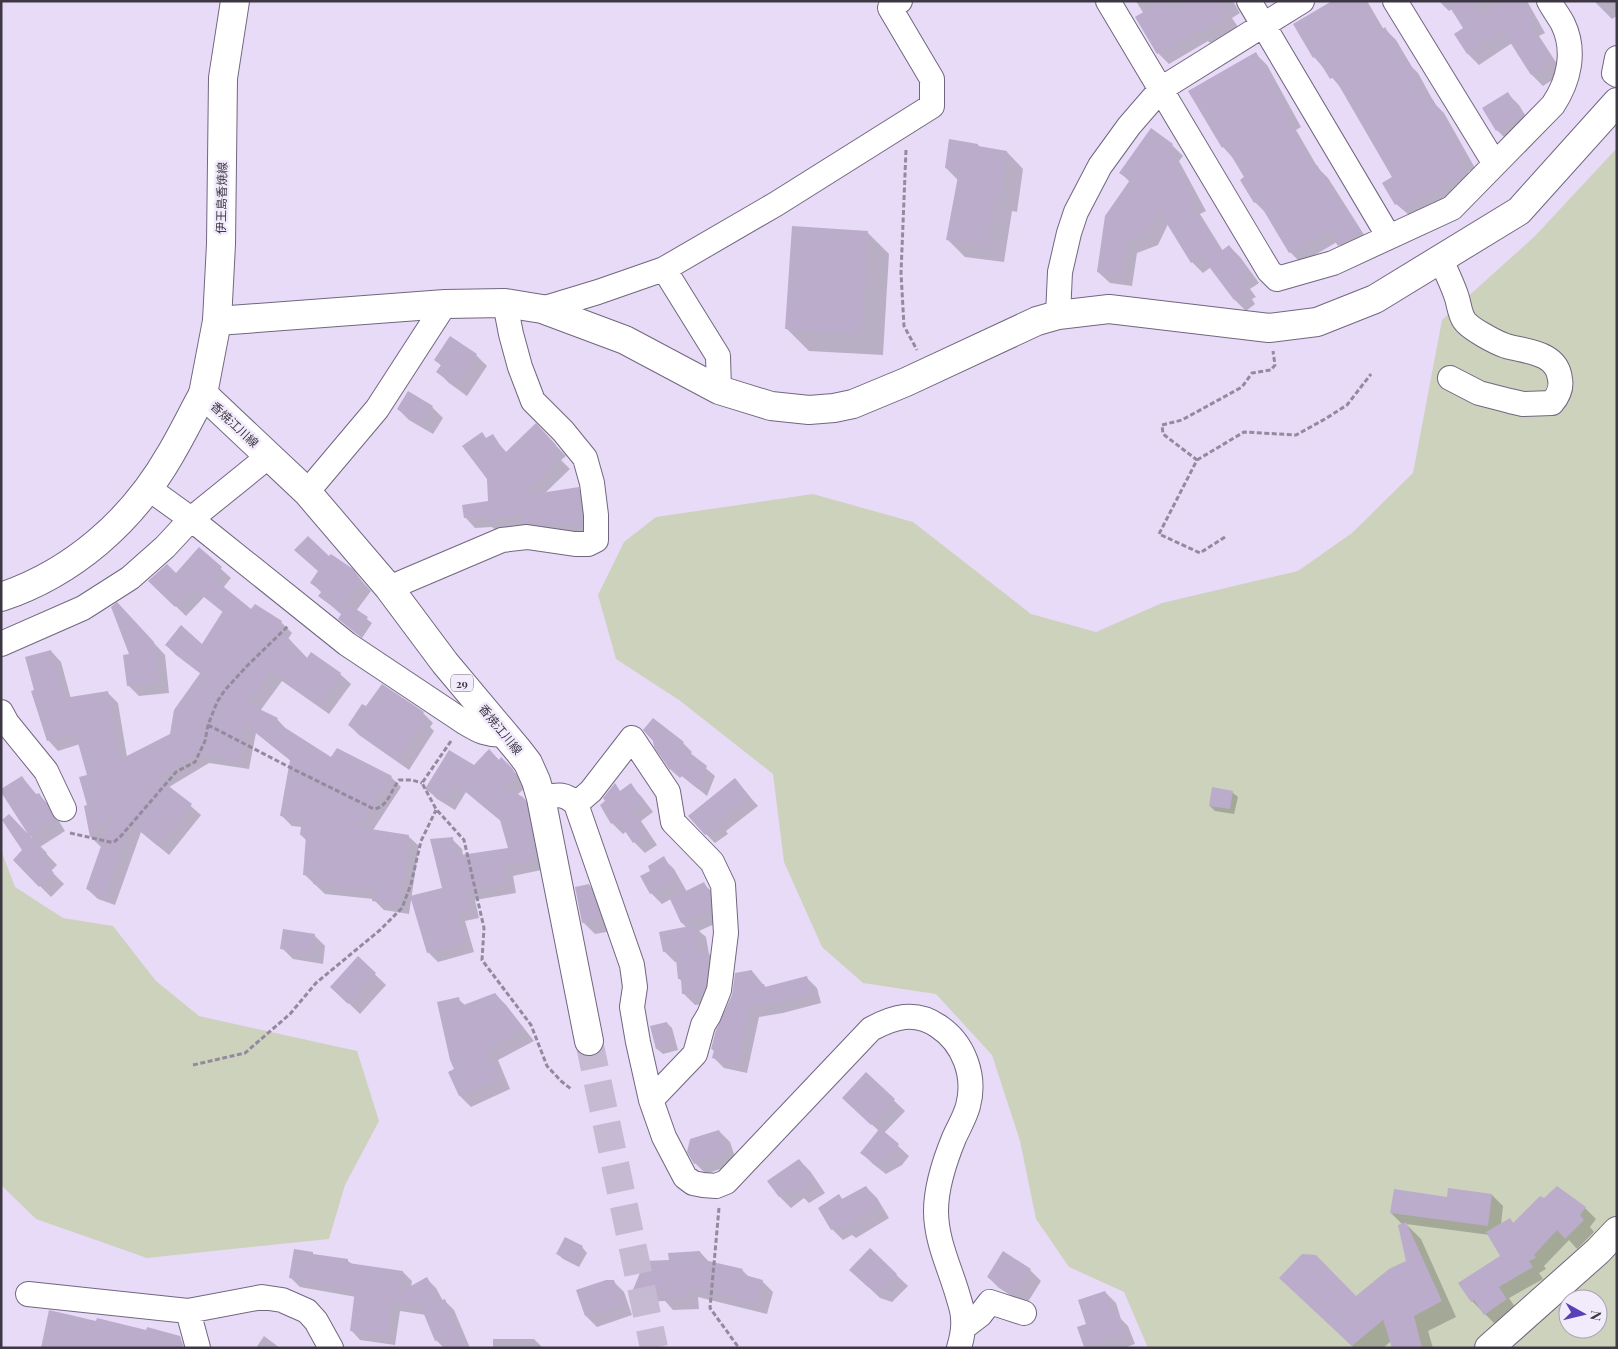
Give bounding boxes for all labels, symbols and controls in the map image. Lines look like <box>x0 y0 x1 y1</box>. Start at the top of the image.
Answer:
street label: 伊王島香焼線 <box>212 162 230 234</box>
street label: 香焼江川線 <box>208 398 262 450</box>
road number: 29 <box>451 674 473 691</box>
street label: 香焼江川線 <box>476 701 526 757</box>
north arrow <box>1558 1289 1608 1339</box>
text: N <box>1586 1310 1606 1322</box>

